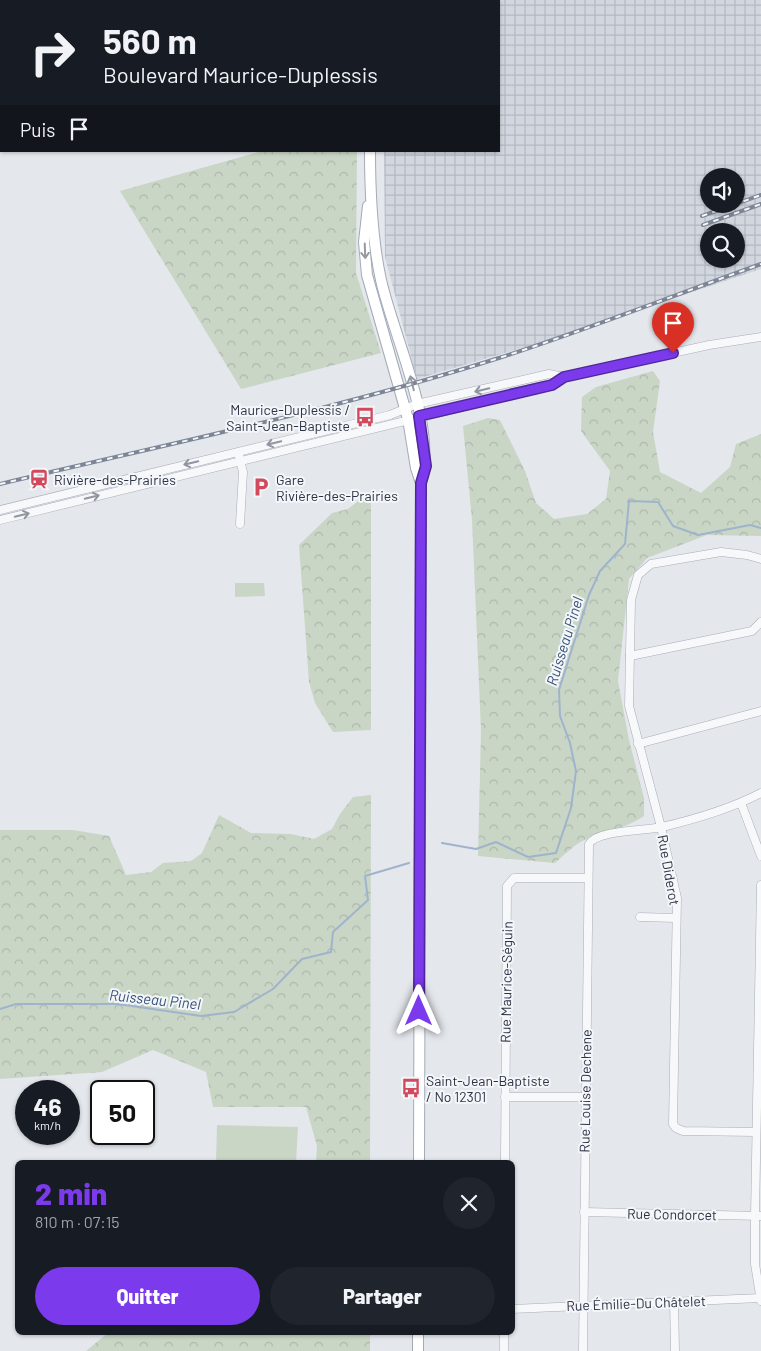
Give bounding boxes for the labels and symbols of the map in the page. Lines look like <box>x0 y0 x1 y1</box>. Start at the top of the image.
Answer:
one-way arrow <box>360 243 369 259</box>
pin <box>652 302 694 353</box>
one-way arrow <box>407 376 416 392</box>
one-way arrow <box>475 385 491 395</box>
place label: Maurice-Duplessis / Saint-Jean-Baptiste <box>226 401 350 434</box>
bus stop icon: Maurice-Duplessis / Saint-Jean-Baptiste <box>354 406 376 428</box>
one-way arrow <box>267 439 283 448</box>
one-way arrow <box>183 459 199 469</box>
station icon: Rivière-des-Prairies <box>28 468 50 490</box>
place label: Rivière-des-Prairies <box>54 471 176 488</box>
place label: Gare Rivière-des-Prairies <box>276 471 398 504</box>
parking icon: Gare Rivière-des-Prairies <box>250 476 272 498</box>
one-way arrow <box>84 492 100 501</box>
one-way arrow <box>14 509 30 519</box>
water label: Ruisseau Pinel <box>542 594 586 688</box>
street label: Rue Diderot <box>654 833 684 907</box>
street label: Rue Maurice-Séguin <box>496 921 516 1043</box>
position arrow <box>392 984 444 1036</box>
water label: Ruisseau Pinel <box>108 985 202 1013</box>
street label: Rue Louise Dechene <box>575 1029 595 1153</box>
place label: Saint-Jean-Baptiste / No 12301 <box>426 1072 550 1105</box>
bus stop icon: Saint-Jean-Baptiste / No 12301 <box>400 1077 422 1099</box>
speed limit sign: 50 <box>90 1080 155 1145</box>
street label: Rue Condorcet <box>627 1205 717 1223</box>
street label: Rue Émilie-Du Châtelet <box>566 1292 706 1314</box>

